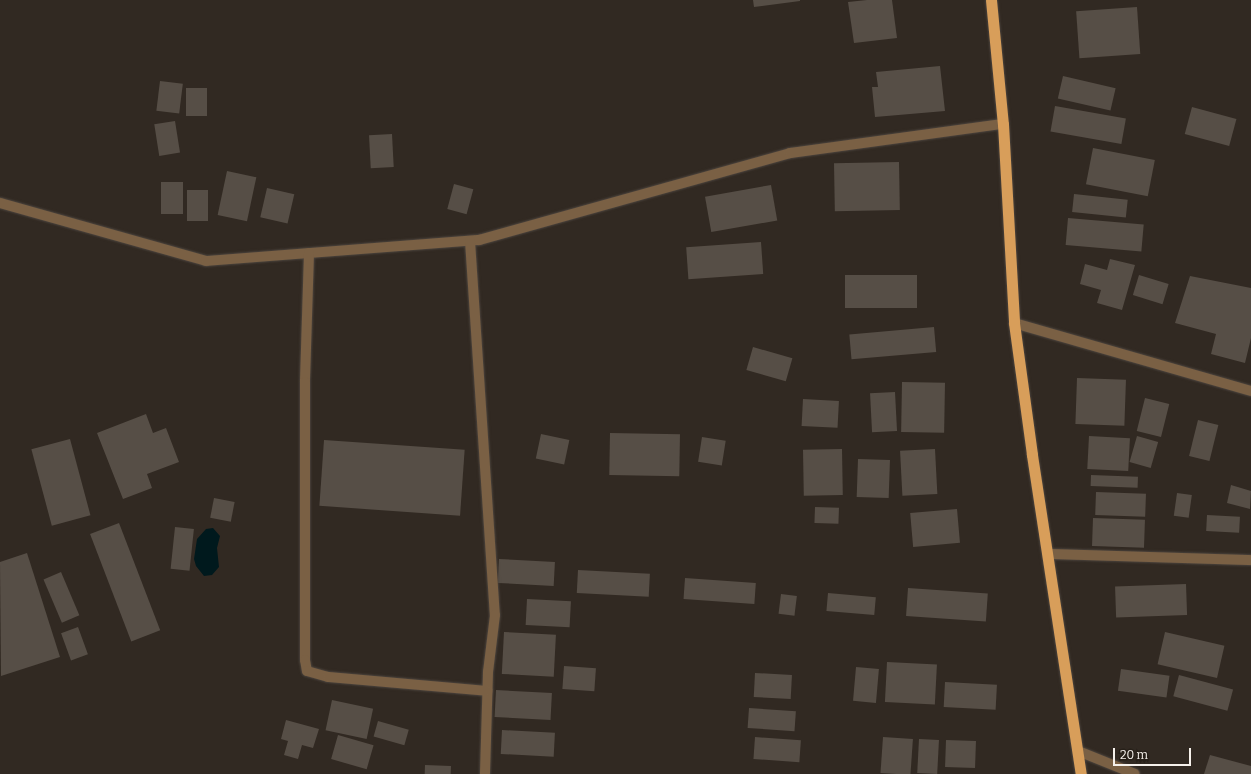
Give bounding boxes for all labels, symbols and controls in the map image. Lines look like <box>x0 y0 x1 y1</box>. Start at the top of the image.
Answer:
scale bar <box>1115 740 1193 766</box>
text: 20 m <box>1120 748 1148 762</box>

